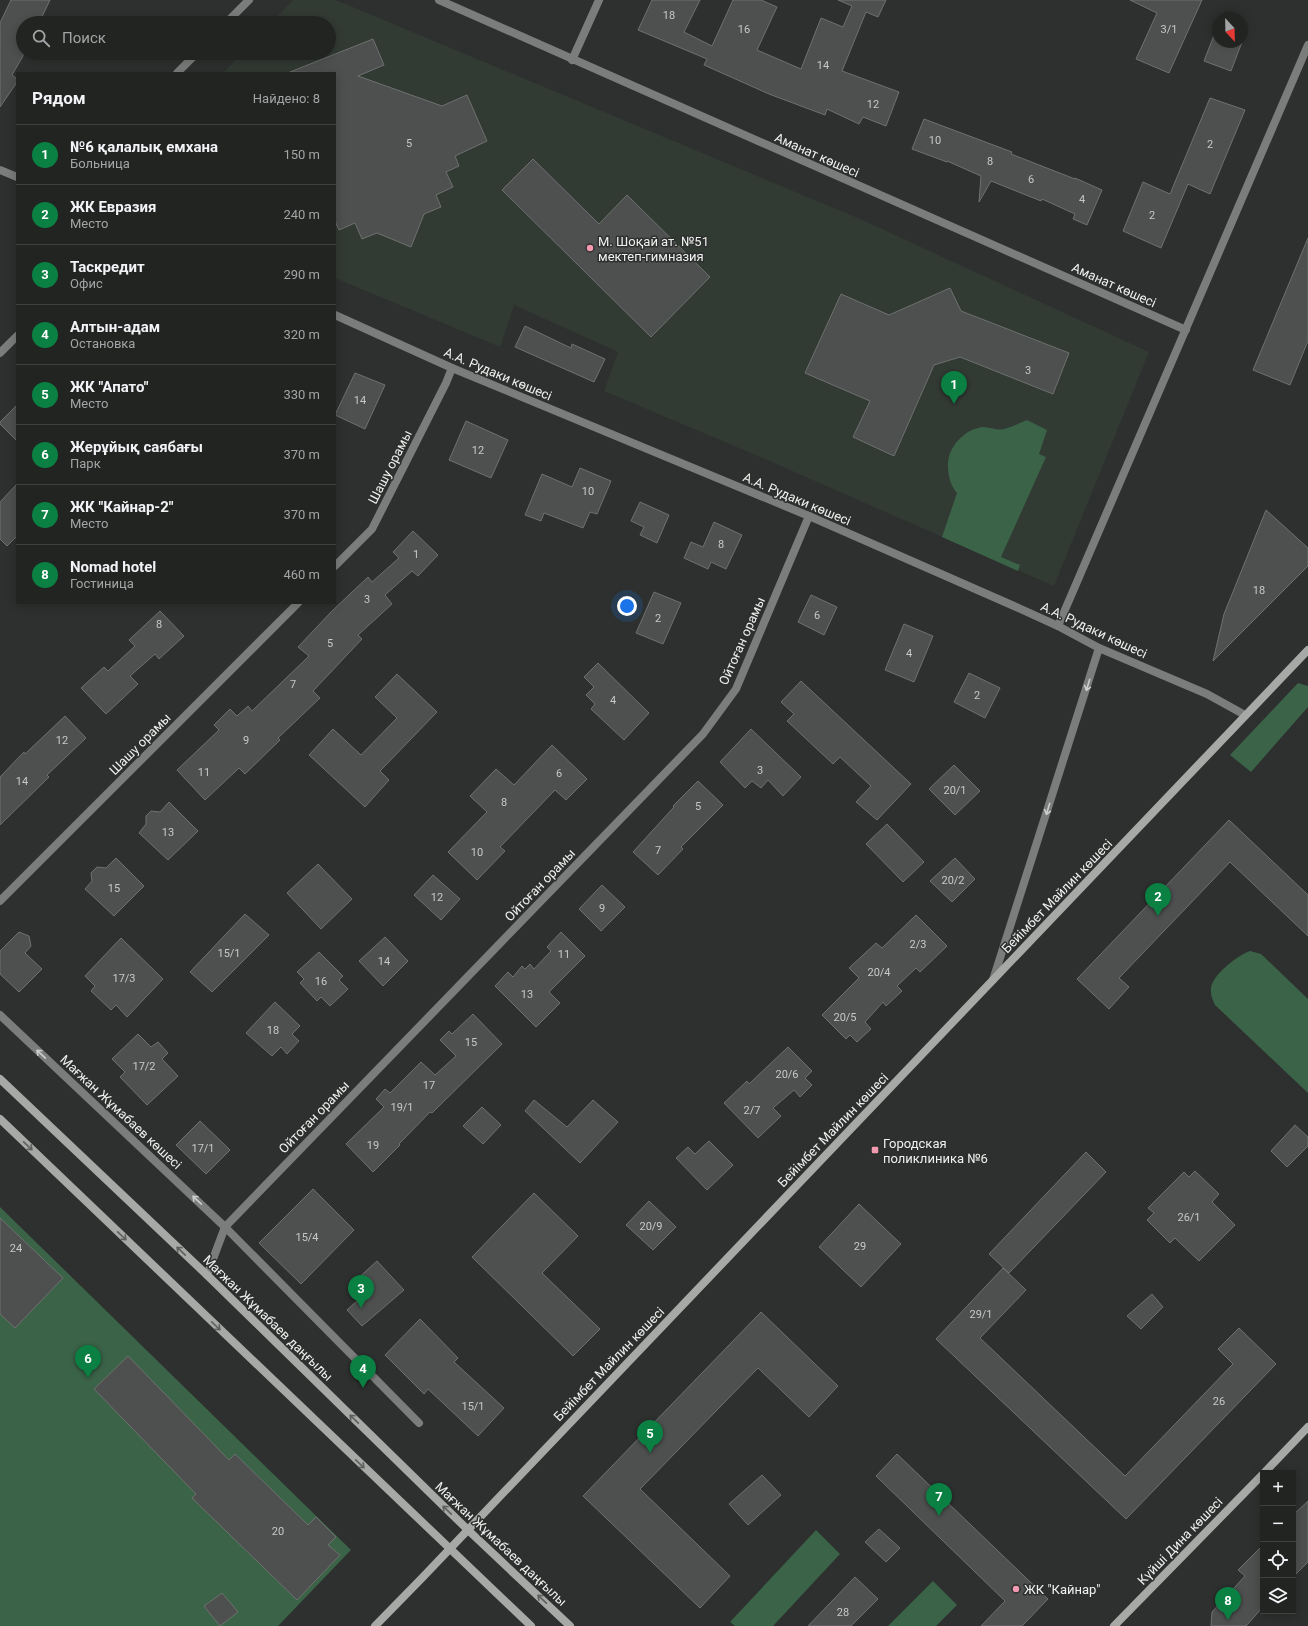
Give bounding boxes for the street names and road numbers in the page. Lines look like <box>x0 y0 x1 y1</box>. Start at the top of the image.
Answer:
street label: Аманат көшесі <box>772 130 862 180</box>
street label: Аманат көшесі <box>1069 260 1159 310</box>
street label: А.А. Рудаки көшесі <box>442 345 554 403</box>
street label: Шашу орамы <box>365 428 415 506</box>
street label: А.А. Рудаки көшесі <box>741 470 853 528</box>
street label: Ойтоған орамы <box>716 595 768 687</box>
street label: А.А. Рудаки көшесі <box>1038 599 1150 661</box>
street label: Шашу орамы <box>106 710 174 778</box>
street label: Бейімбет Майлин көшесі <box>999 836 1115 956</box>
street label: Ойтоған орамы <box>502 846 578 924</box>
street label: Мағжан Жұмабаев көшесі <box>57 1052 185 1172</box>
street label: Бейімбет Майлин көшесі <box>775 1070 891 1190</box>
street label: Ойтоған орамы <box>276 1078 352 1156</box>
street label: Мағжан Жұмабаев даңғылы <box>200 1252 336 1384</box>
street label: Бейімбет Майлин көшесі <box>551 1304 667 1424</box>
street label: Мағжан Жұмабаев даңғылы <box>432 1479 570 1609</box>
street label: Күйші Дина көшесі <box>1134 1494 1226 1588</box>

